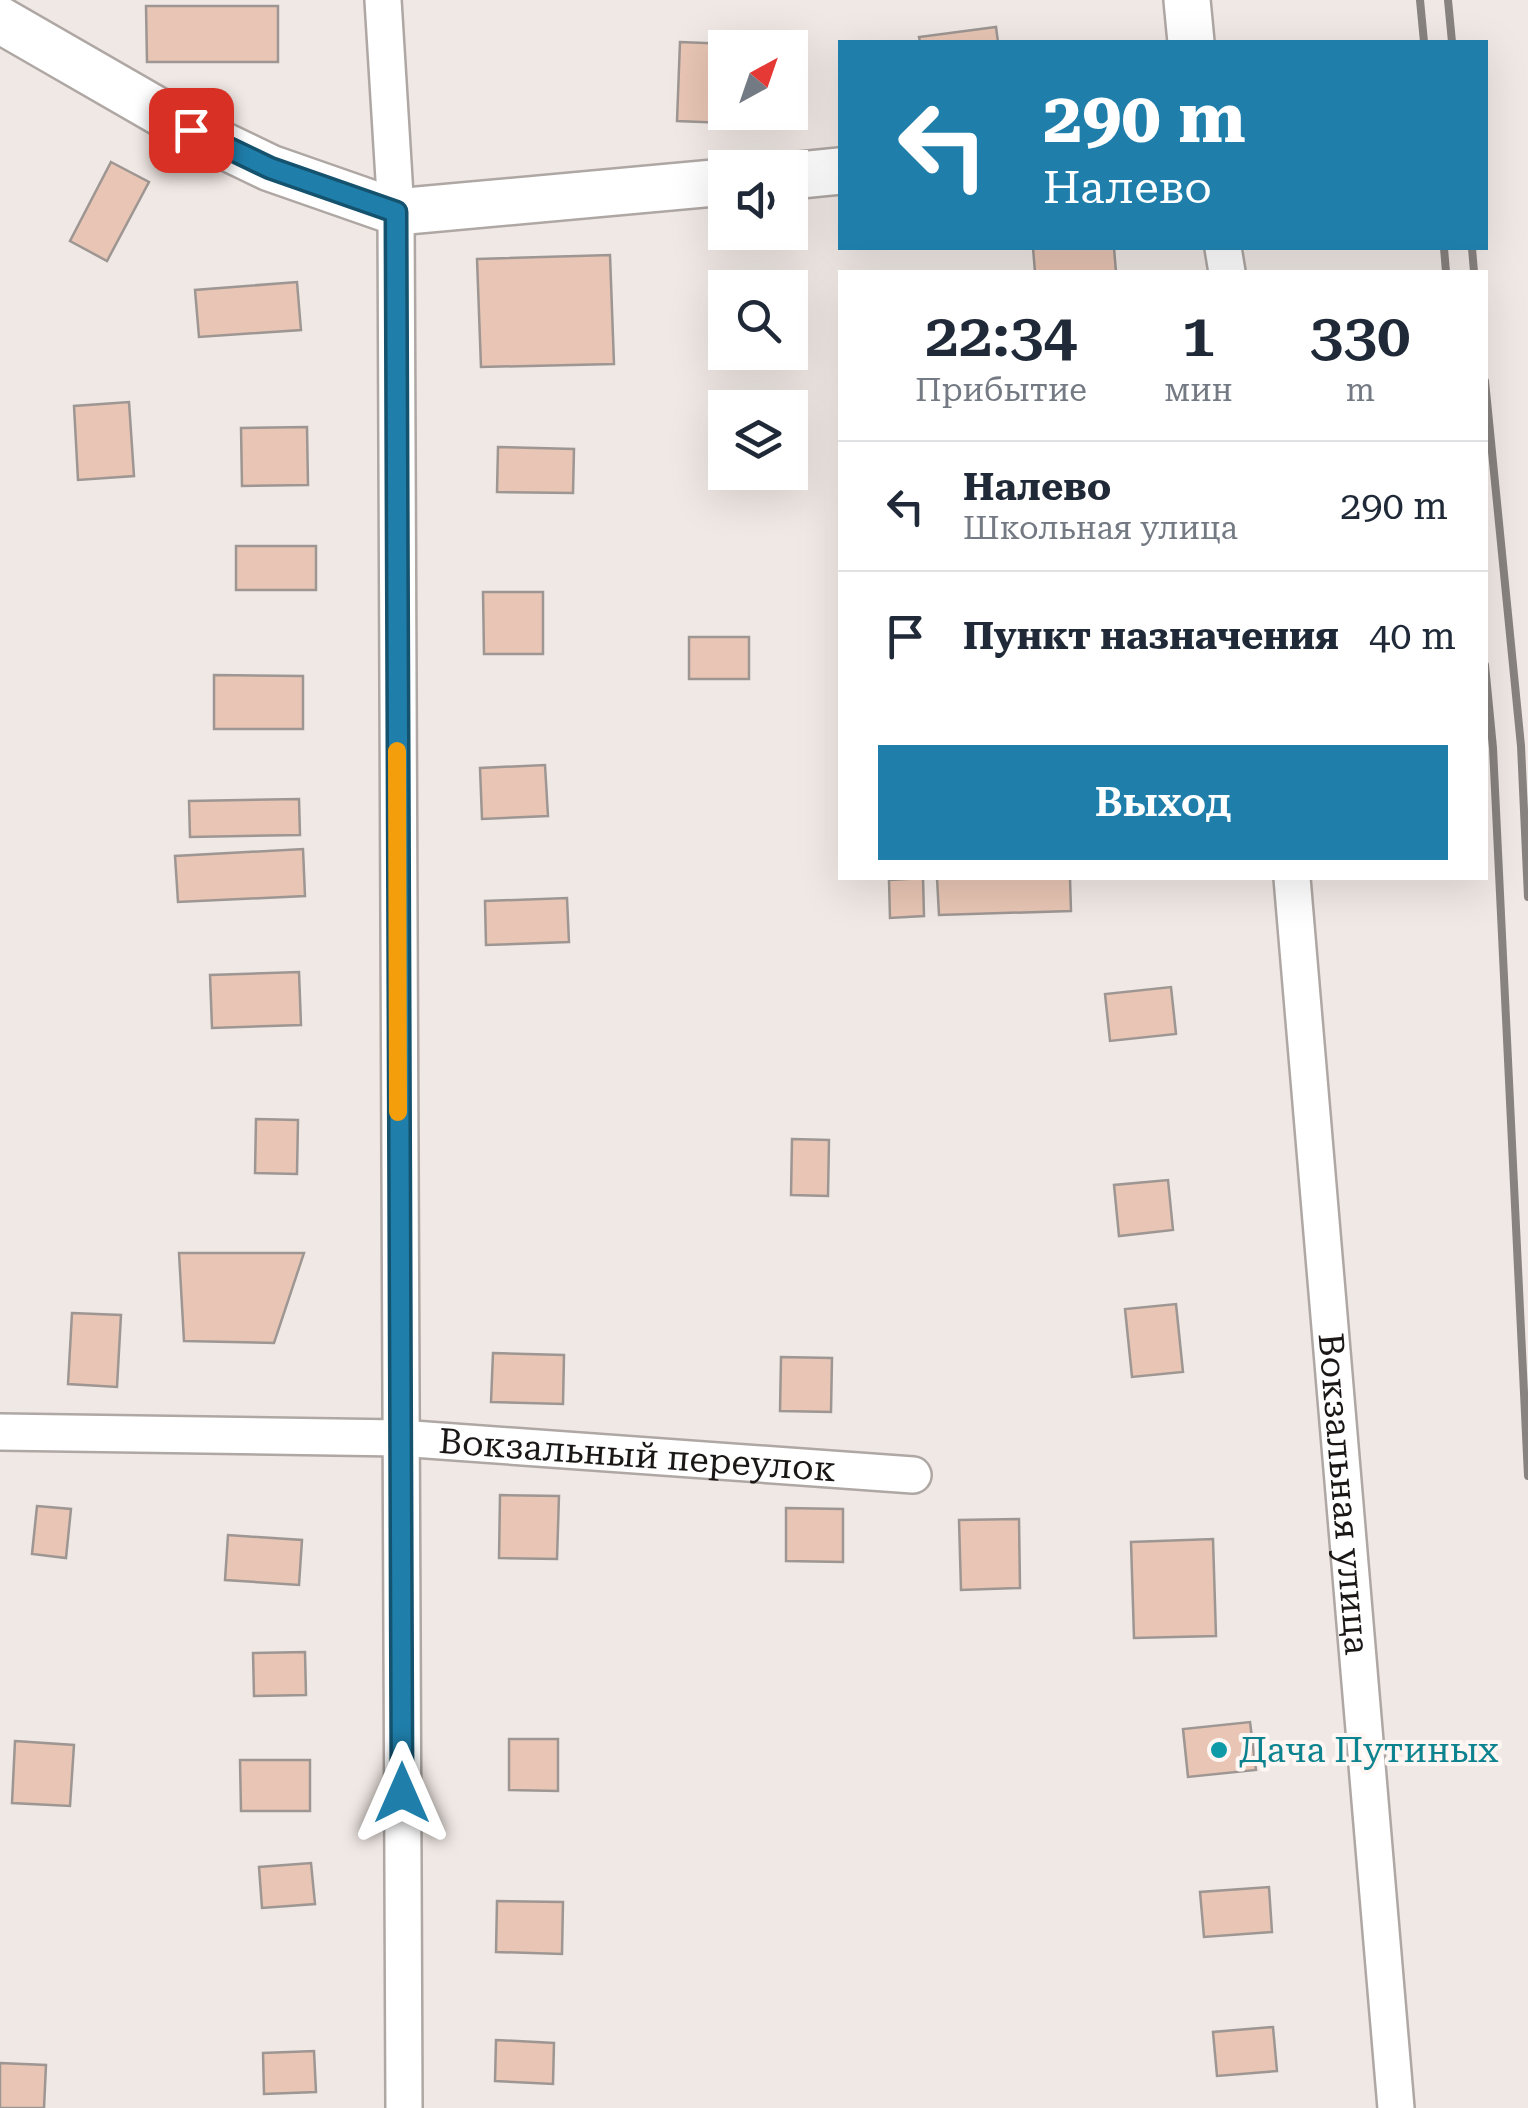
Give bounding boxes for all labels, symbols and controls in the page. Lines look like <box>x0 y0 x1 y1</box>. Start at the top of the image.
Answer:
north arrow <box>708 30 808 130</box>
map controls <box>708 30 808 490</box>
text: 290 m <box>1043 77 1246 159</box>
icon: left <box>878 80 1008 210</box>
pin <box>149 88 234 173</box>
icon: arrive <box>164 103 219 158</box>
button: sound <box>708 150 808 250</box>
text: Налево <box>1043 161 1212 214</box>
button: search <box>708 270 808 370</box>
text: 22:34 <box>925 300 1077 371</box>
text: 1 <box>1182 300 1215 371</box>
text: 330 <box>1310 300 1411 371</box>
text: Прибытие <box>915 371 1087 409</box>
text: мин <box>1164 371 1232 409</box>
text: m <box>1346 371 1375 409</box>
button: layers <box>708 390 808 490</box>
text: Налево <box>963 465 1111 509</box>
icon: left <box>878 479 933 534</box>
text: 290 m <box>1340 484 1448 528</box>
text: Школьная улица <box>963 509 1238 547</box>
icon: arrive <box>878 609 933 664</box>
text: Пункт назначения <box>963 614 1339 658</box>
text: 40 m <box>1369 614 1456 658</box>
button: Выход <box>878 745 1448 860</box>
street label: Вокзальная улица <box>1310 1331 1378 1656</box>
street label: Вокзальный переулок <box>437 1421 837 1490</box>
place label: Дача Путиных <box>1239 1730 1498 1771</box>
marker: Дача Путиных <box>1208 1739 1230 1761</box>
position arrow <box>350 1741 454 1845</box>

